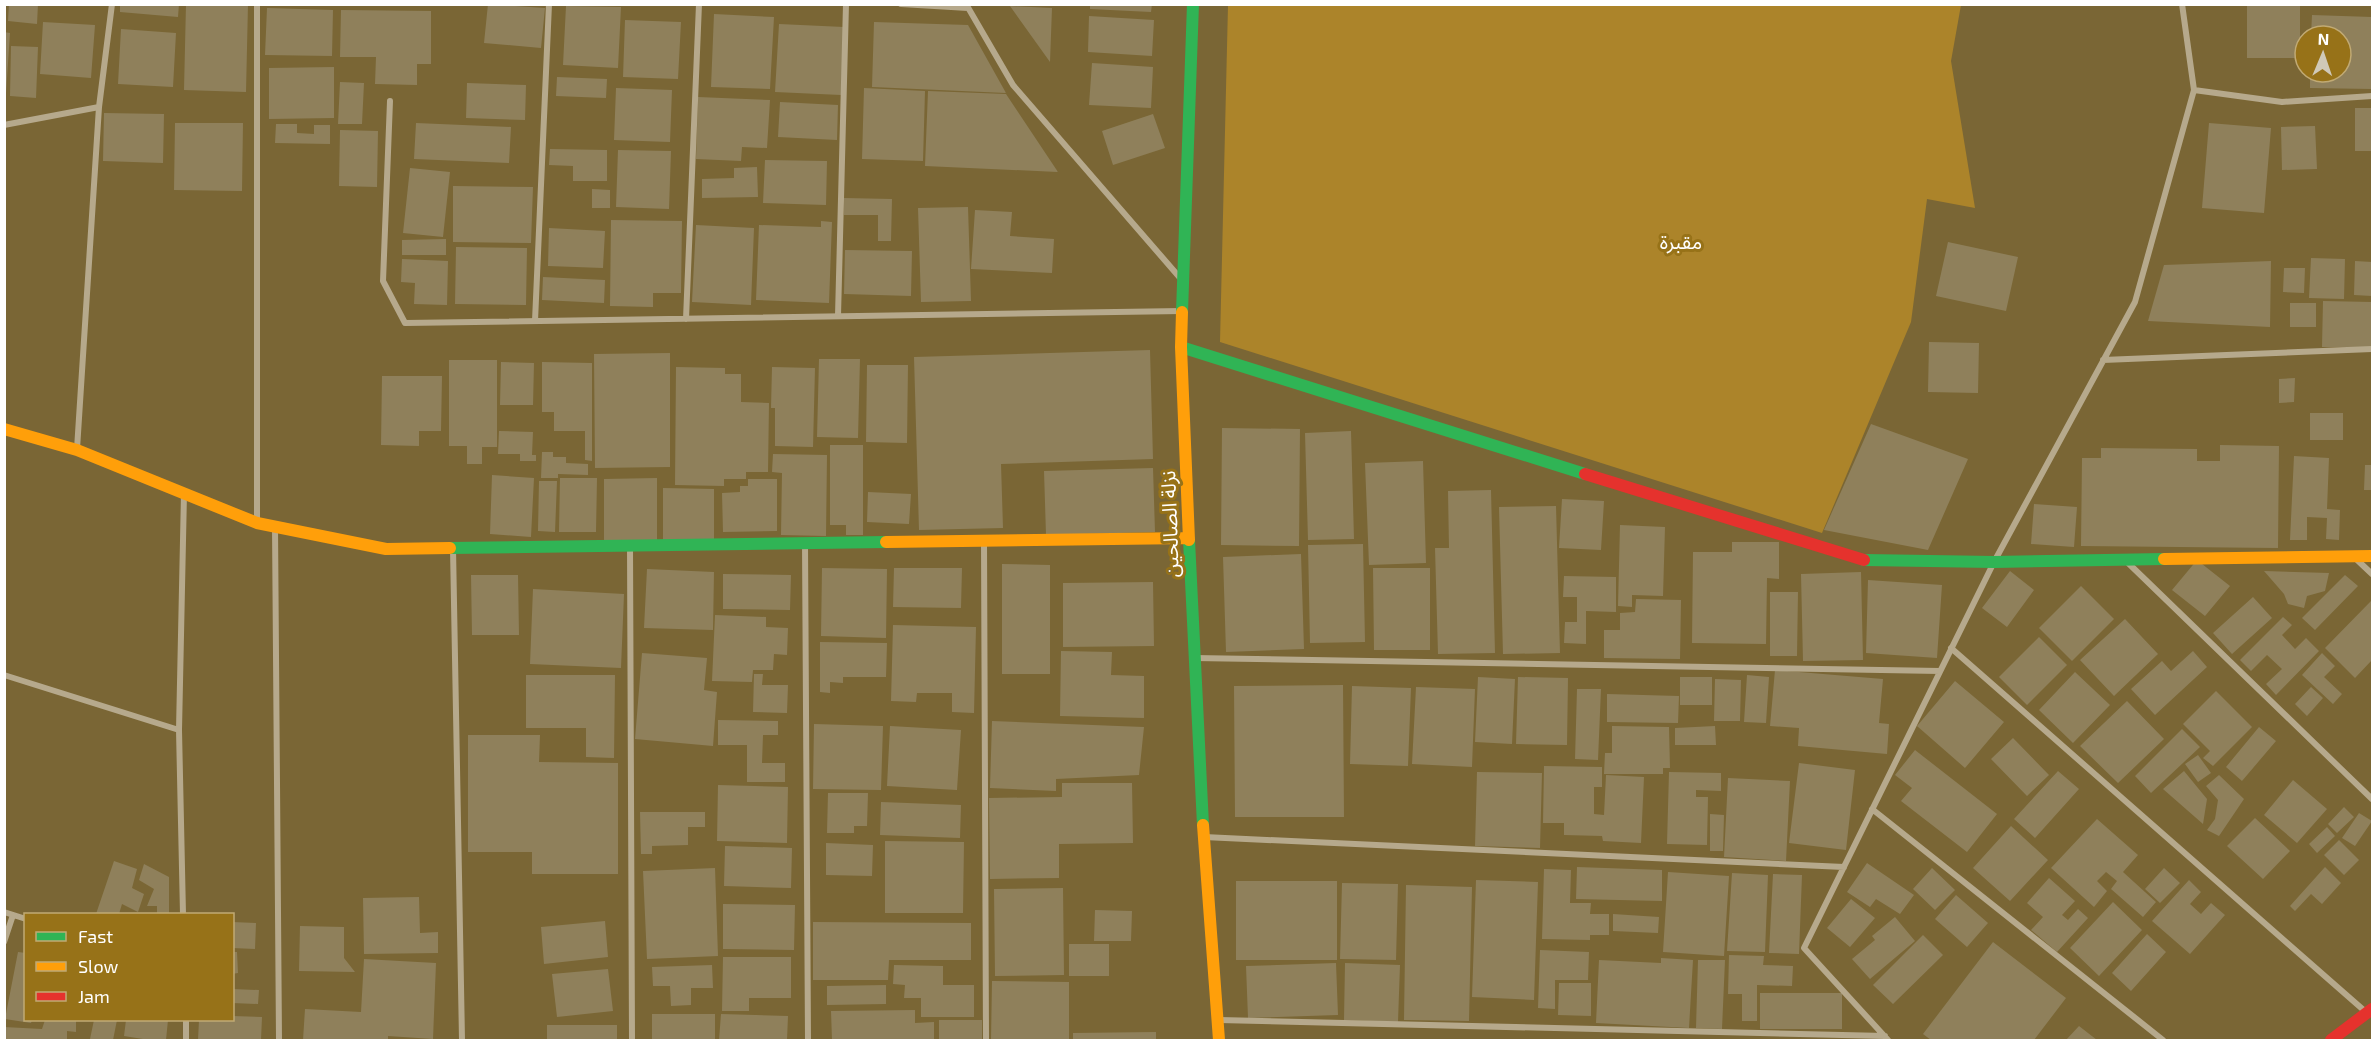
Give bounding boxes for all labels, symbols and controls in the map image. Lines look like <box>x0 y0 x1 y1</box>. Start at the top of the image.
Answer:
north arrow <box>2293 24 2353 84</box>
text: N <box>2317 29 2330 48</box>
park label: مقبرة <box>1660 229 1702 254</box>
street label: نزلة الصالحين <box>1155 470 1184 578</box>
legend <box>24 913 234 1021</box>
text: Fast <box>78 925 113 947</box>
text: Slow <box>78 955 119 977</box>
text: Jam <box>78 985 110 1007</box>

